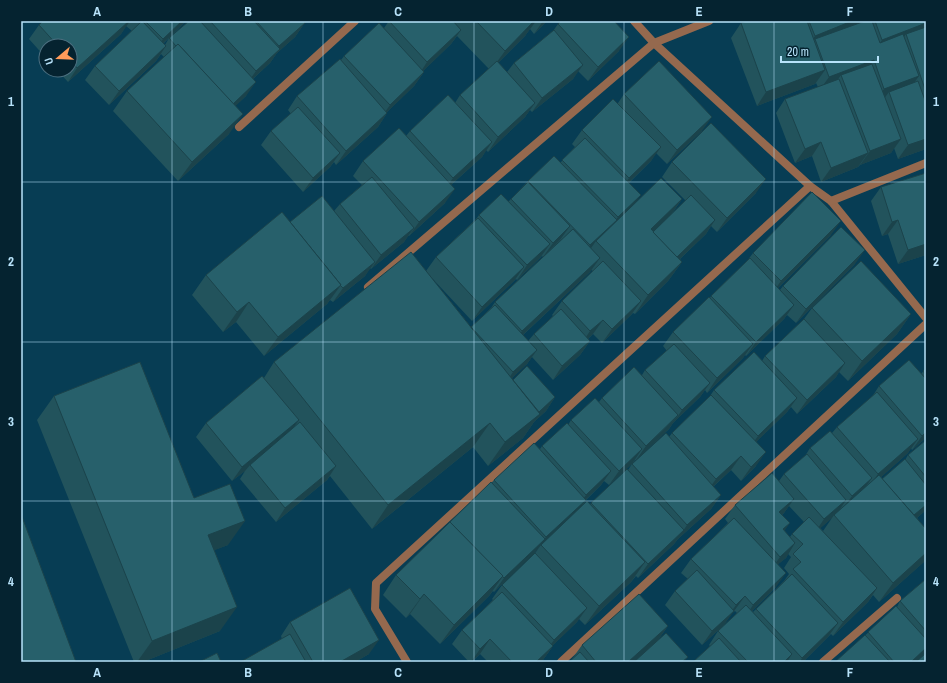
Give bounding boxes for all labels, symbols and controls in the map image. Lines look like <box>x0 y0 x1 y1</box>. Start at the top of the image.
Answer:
text: A <box>93 3 101 20</box>
text: B <box>244 3 252 20</box>
text: C <box>394 3 402 20</box>
text: D <box>545 3 553 20</box>
text: E <box>695 3 703 20</box>
text: F <box>847 3 854 20</box>
north arrow <box>38 38 78 78</box>
scale bar <box>781 38 878 64</box>
text: 20 m <box>787 44 809 60</box>
text: U <box>41 56 56 67</box>
text: 1 <box>8 93 14 110</box>
text: 1 <box>933 93 939 110</box>
text: 2 <box>8 253 14 270</box>
text: 2 <box>933 253 939 270</box>
text: 3 <box>8 413 14 430</box>
text: 3 <box>933 413 939 430</box>
text: 4 <box>8 573 14 590</box>
text: 4 <box>933 573 939 590</box>
text: A <box>93 664 101 681</box>
text: B <box>244 664 252 681</box>
text: C <box>394 664 402 681</box>
text: D <box>545 664 553 681</box>
text: E <box>695 664 703 681</box>
text: F <box>847 664 854 681</box>

